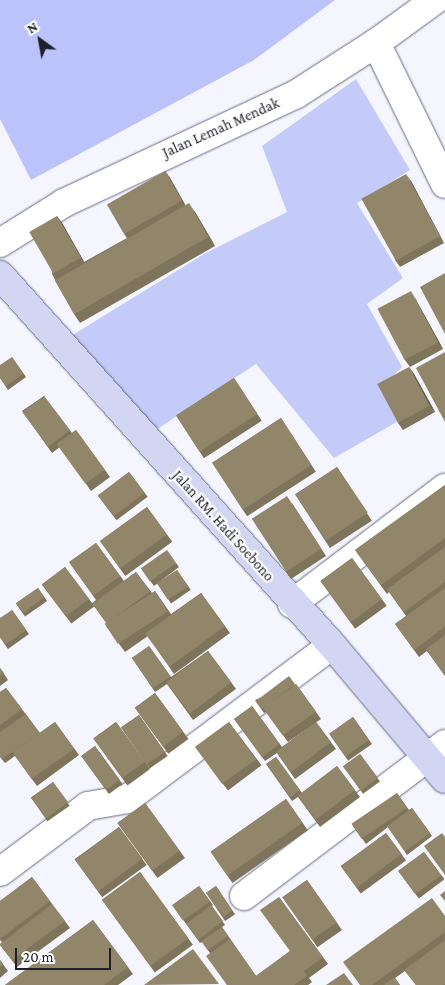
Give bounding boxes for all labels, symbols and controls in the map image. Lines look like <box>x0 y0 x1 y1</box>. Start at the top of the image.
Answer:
north arrow <box>15 15 65 65</box>
text: N <box>24 18 40 37</box>
street label: Jalan Lemah Mendak <box>160 94 282 162</box>
street label: Jalan RM. Hadi Soebono <box>168 467 278 585</box>
scale bar <box>18 938 114 970</box>
text: 20 m <box>23 949 54 965</box>

